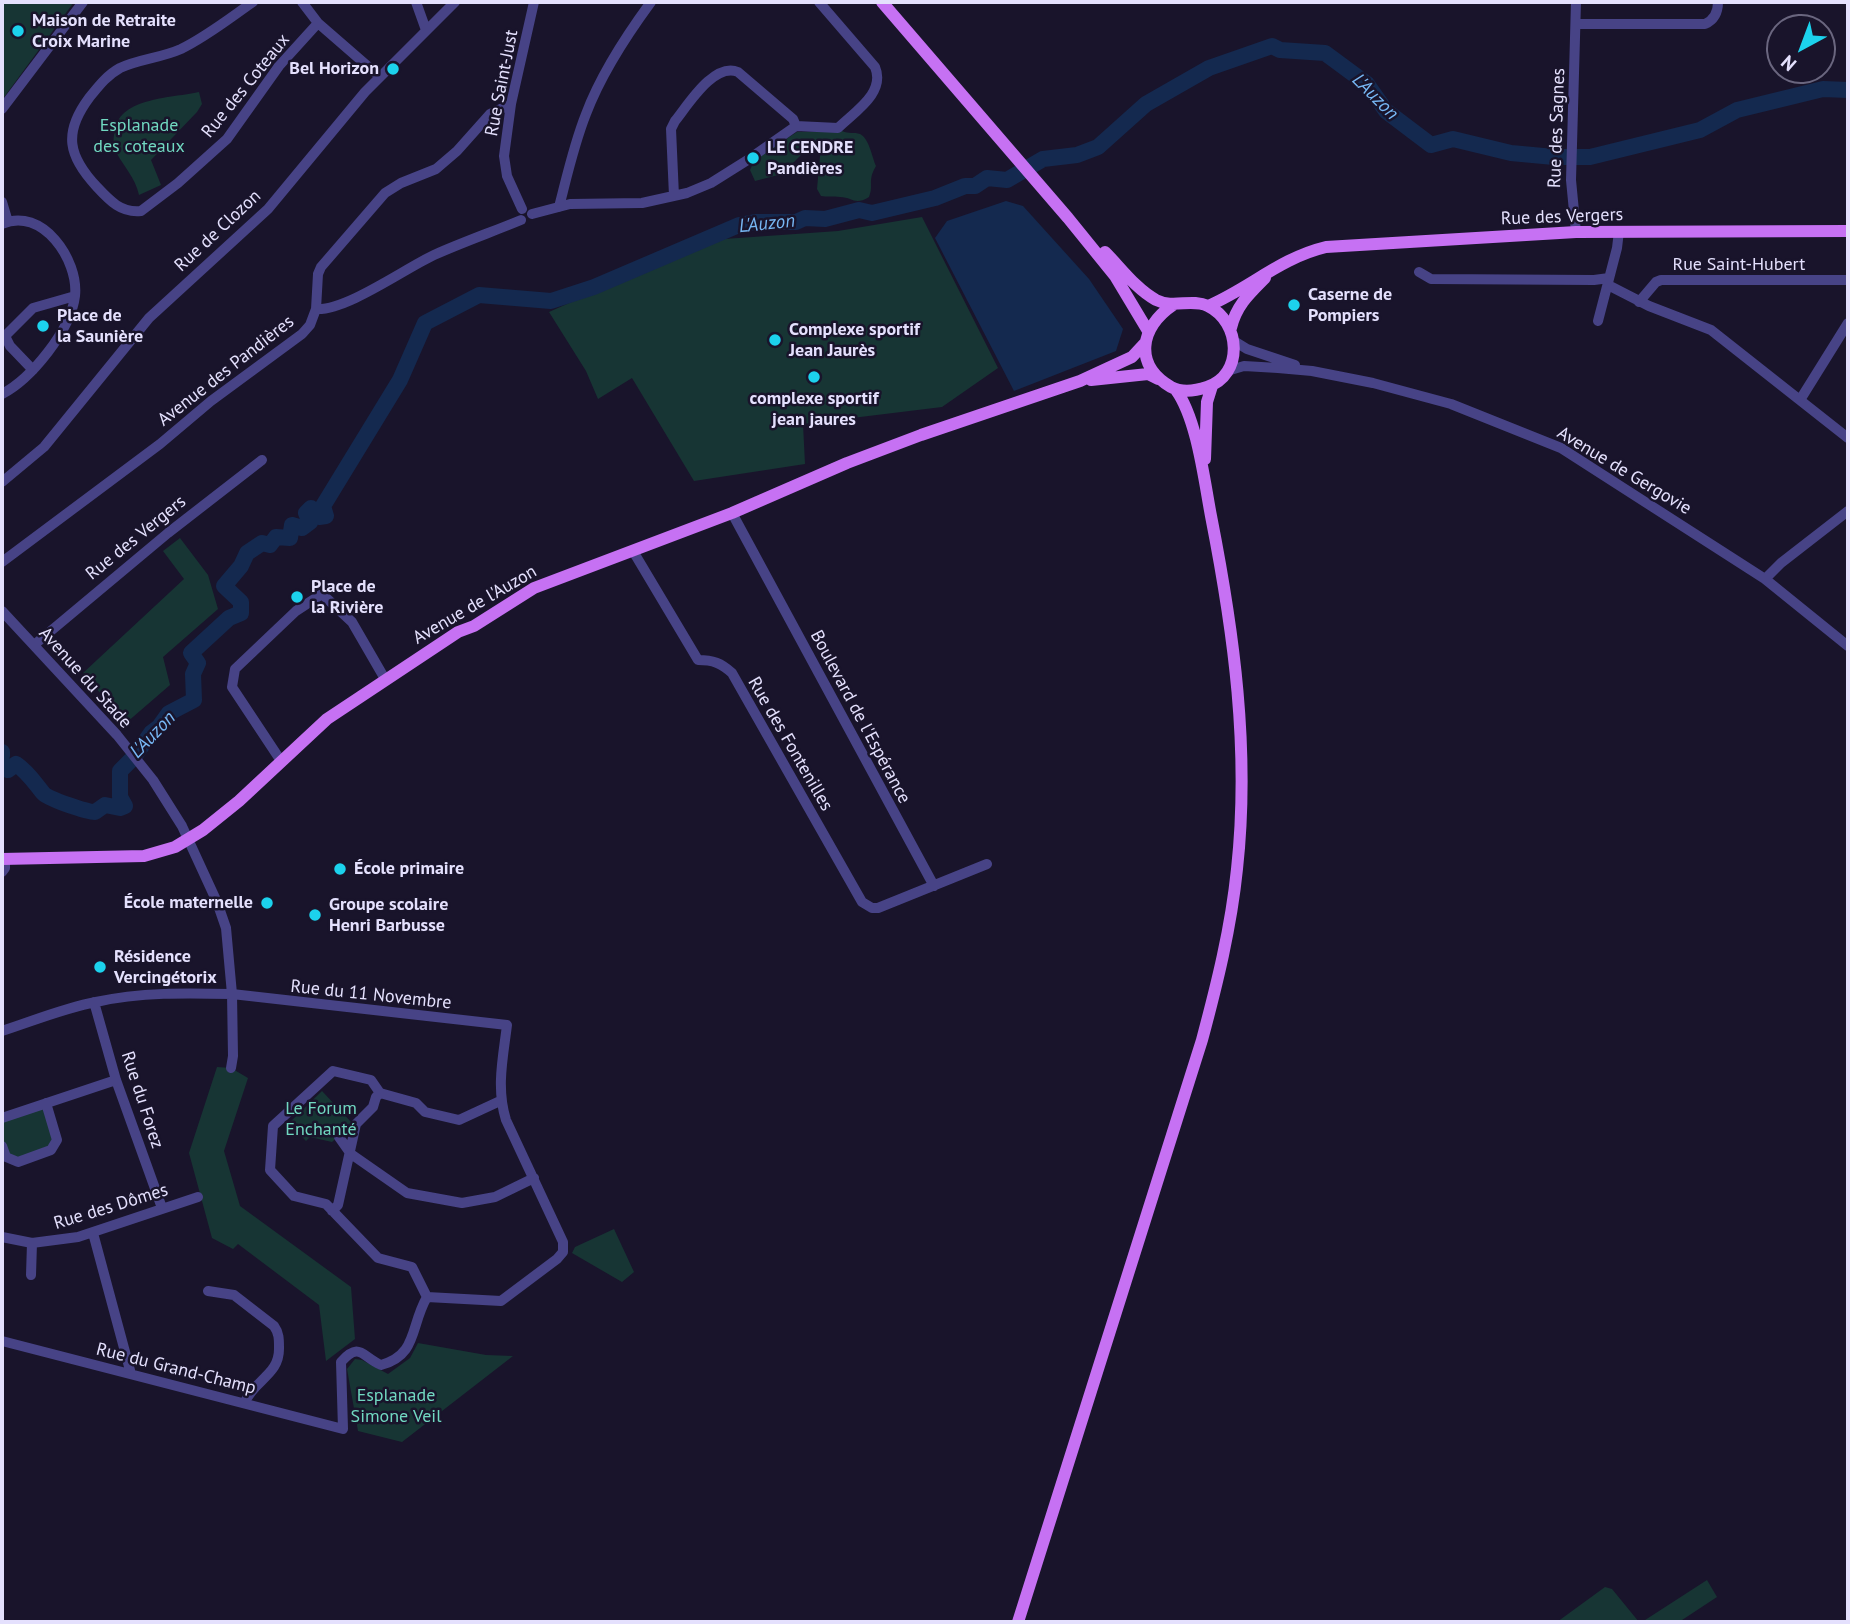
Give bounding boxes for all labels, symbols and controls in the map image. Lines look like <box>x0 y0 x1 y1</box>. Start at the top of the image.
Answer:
place label: Maison de Retraite Croix Marine <box>32 10 176 52</box>
north arrow <box>1766 14 1836 84</box>
marker: Maison de Retraite Croix Marine <box>10 23 26 39</box>
street label: Rue Saint-Just <box>481 28 523 138</box>
street label: Rue des Coteaux <box>197 30 295 142</box>
text: N <box>1776 50 1801 76</box>
place label: Bel Horizon <box>289 58 379 80</box>
marker: Bel Horizon <box>385 61 401 77</box>
street label: Rue des Sagnes <box>1544 68 1570 188</box>
water label: L'Auzon <box>1347 69 1403 125</box>
park label: Esplanade des coteaux <box>93 115 185 158</box>
place label: LE CENDRE Pandières <box>767 137 853 180</box>
marker: LE CENDRE Pandières <box>745 150 761 166</box>
street label: Rue de Clozon <box>170 186 266 276</box>
street label: Rue des Vergers <box>1500 204 1624 230</box>
water label: L'Auzon <box>738 210 796 238</box>
street label: Rue Saint-Hubert <box>1673 254 1805 276</box>
place label: Caserne de Pompiers <box>1308 284 1392 326</box>
marker: Caserne de Pompiers <box>1286 297 1302 313</box>
place label: Place de la Saunière <box>57 305 143 348</box>
street label: Avenue des Pandières <box>154 311 298 431</box>
marker: Place de la Saunière <box>35 318 51 334</box>
place label: Complexe sportif Jean Jaurès <box>789 319 920 362</box>
marker: Complexe sportif Jean Jaurès <box>767 332 783 348</box>
marker: complexe sportif jean jaures <box>806 369 822 385</box>
place label: complexe sportif jean jaures <box>750 388 878 430</box>
street label: Avenue de Gergovie <box>1553 422 1695 520</box>
street label: Rue des Vergers <box>82 491 190 585</box>
street label: Avenue de l'Auzon <box>409 561 541 649</box>
place label: Place de la Rivière <box>311 576 383 618</box>
marker: Place de la Rivière <box>289 589 305 605</box>
street label: Avenue du Stade <box>34 623 136 733</box>
street label: Boulevard de l'Espérance <box>805 627 915 807</box>
street label: Rue des Fontenilles <box>743 673 837 815</box>
water label: L'Auzon <box>125 707 181 763</box>
place label: École primaire <box>354 858 464 880</box>
marker: École primaire <box>332 861 348 877</box>
place label: École maternelle <box>124 892 253 914</box>
place label: Groupe scolaire Henri Barbusse <box>329 894 448 936</box>
marker: École maternelle <box>259 895 275 911</box>
marker: Groupe scolaire Henri Barbusse <box>307 907 323 923</box>
place label: Résidence Vercingétorix <box>114 946 217 988</box>
marker: Résidence Vercingétorix <box>92 959 108 975</box>
street label: Rue du 11 Novembre <box>290 976 452 1014</box>
street label: Rue du Forez <box>116 1049 168 1151</box>
park label: Le Forum Enchanté <box>285 1098 357 1140</box>
street label: Rue des Dômes <box>51 1179 171 1235</box>
street label: Rue du Grand-Champ <box>94 1339 258 1399</box>
park label: Esplanade Simone Veil <box>351 1385 441 1428</box>

